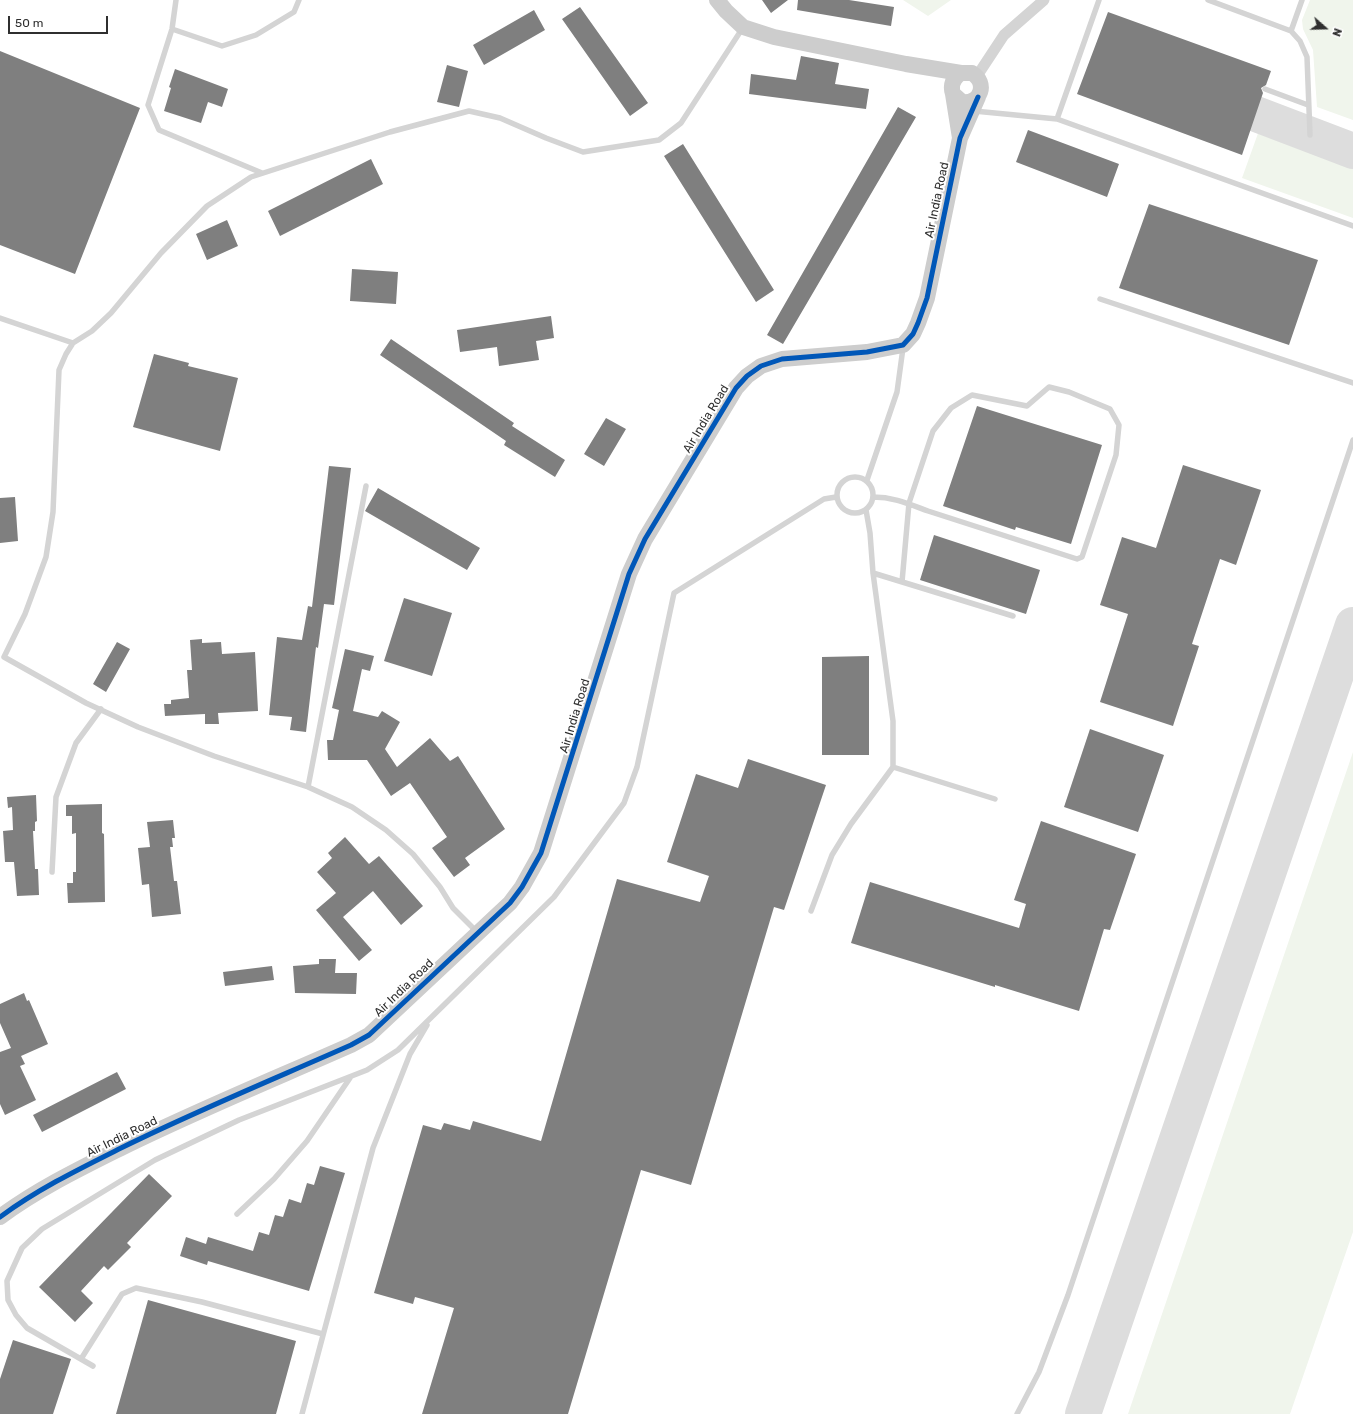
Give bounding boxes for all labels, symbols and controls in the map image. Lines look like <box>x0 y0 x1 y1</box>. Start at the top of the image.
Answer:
scale bar <box>10 8 110 34</box>
north arrow <box>1305 8 1345 48</box>
text: 50 m <box>15 16 43 30</box>
text: N <box>1329 26 1344 38</box>
street label: Air India Road <box>922 161 952 239</box>
street label: Air India Road <box>680 382 732 456</box>
street label: Air India Road <box>557 677 593 755</box>
street label: Air India Road <box>371 956 437 1020</box>
street label: Air India Road <box>84 1114 160 1160</box>

